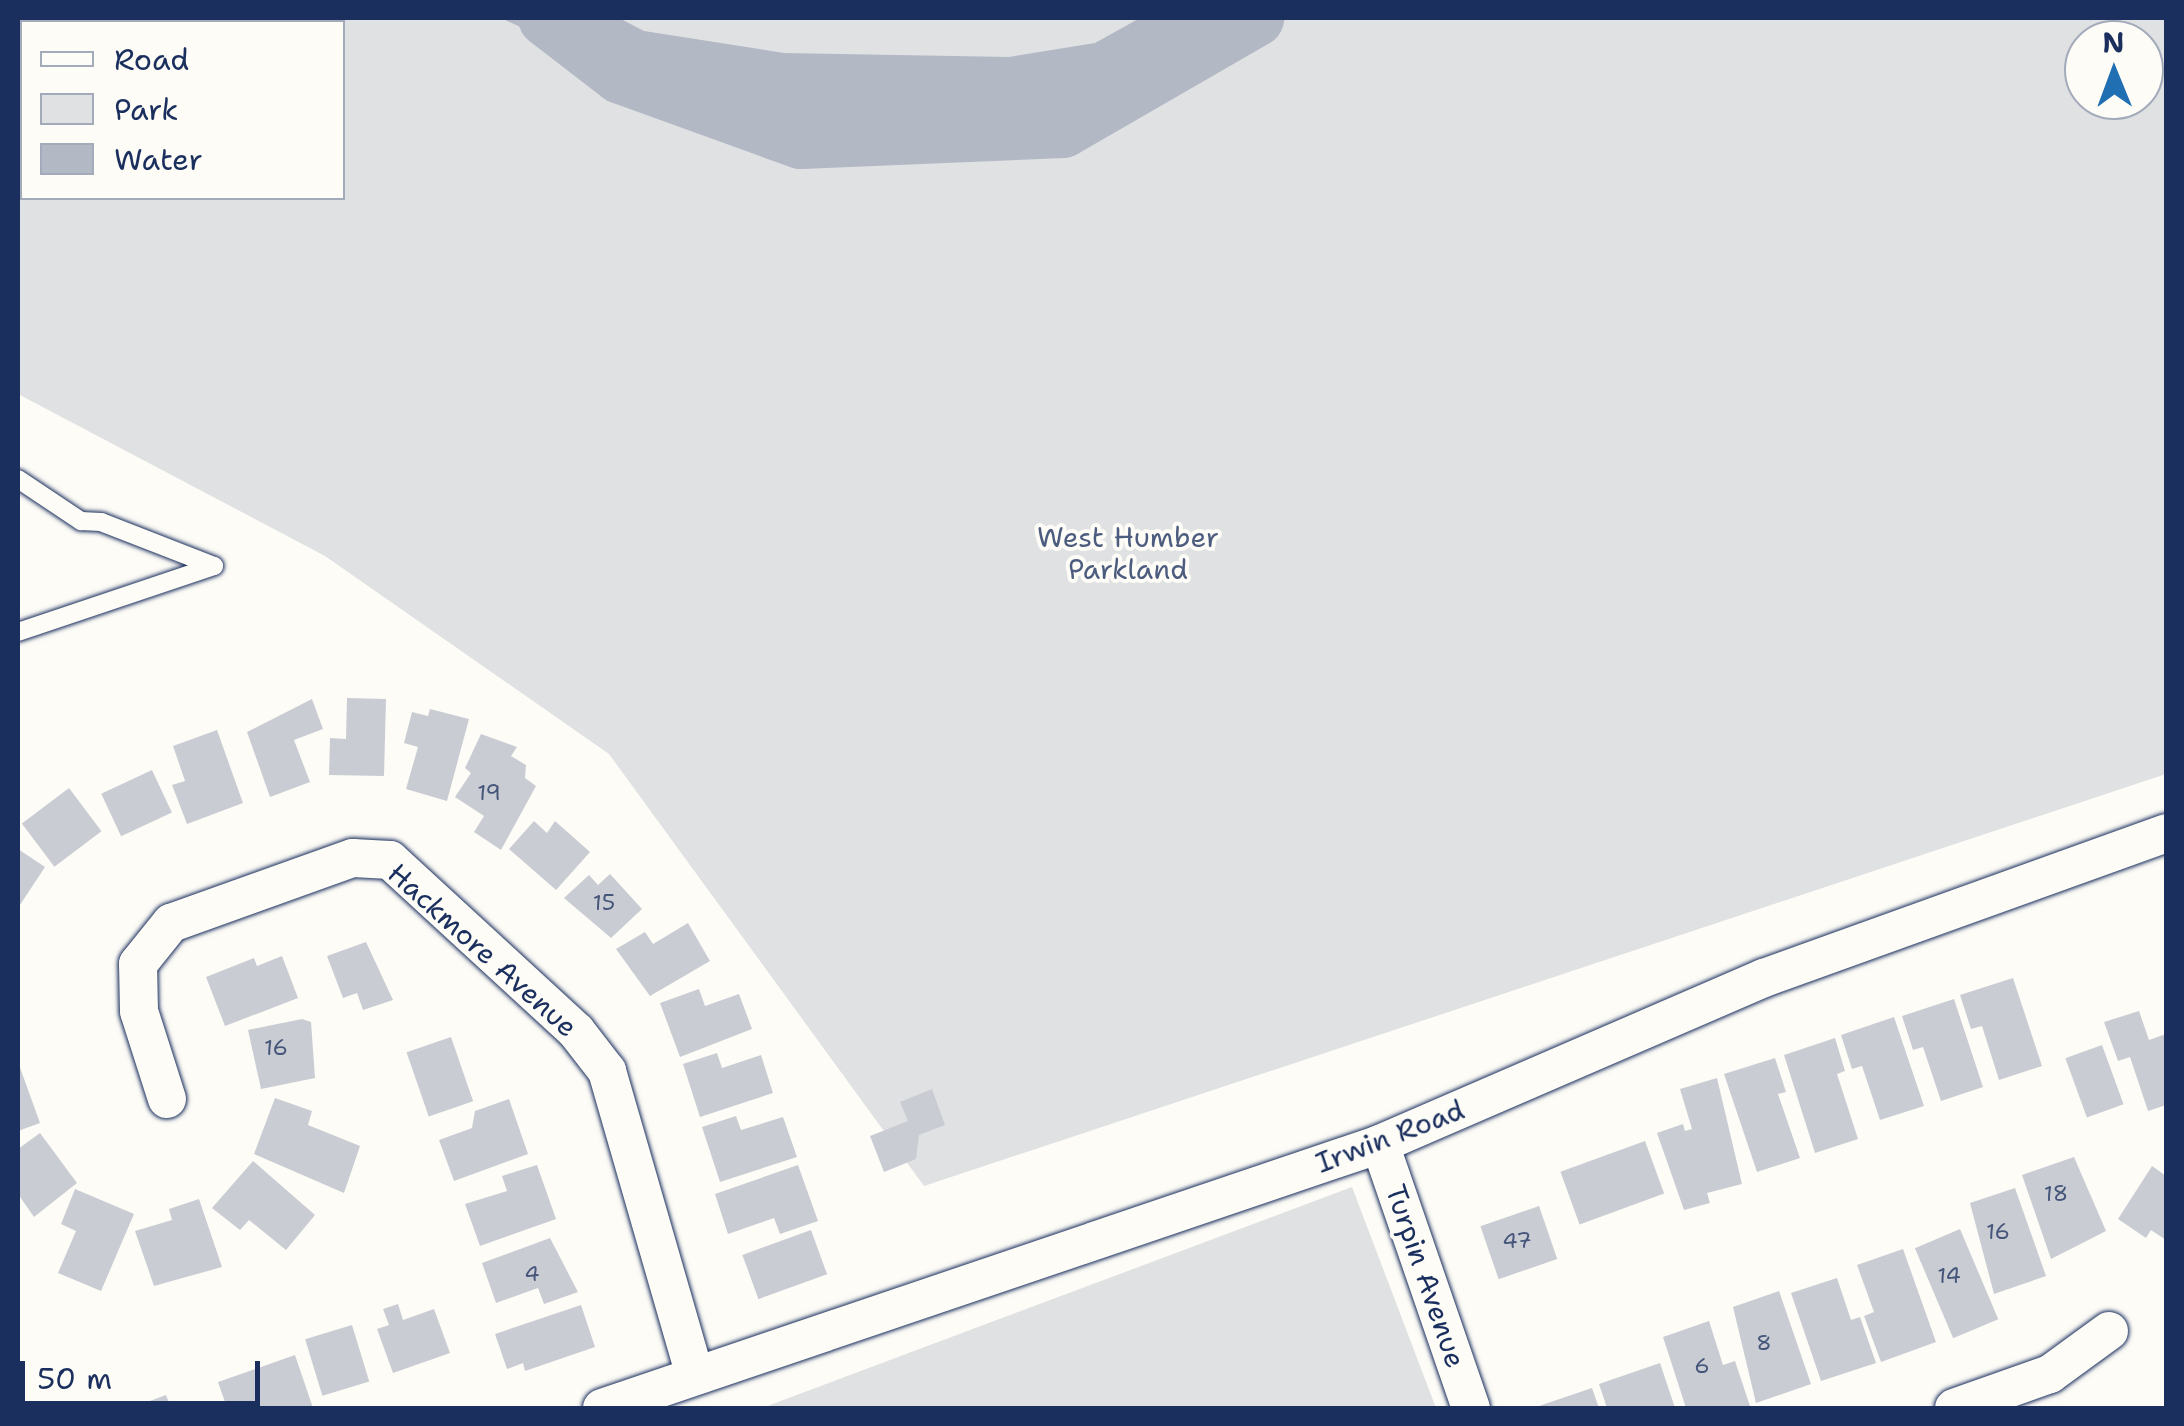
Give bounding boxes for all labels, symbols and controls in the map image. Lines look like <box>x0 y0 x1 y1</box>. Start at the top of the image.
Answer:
legend <box>20 20 345 200</box>
north arrow <box>2064 20 2164 120</box>
text: N <box>2102 23 2125 61</box>
text: Road <box>114 39 189 80</box>
text: Park <box>114 89 178 130</box>
text: Water <box>114 139 203 180</box>
park label: West Humber Parkland <box>1037 520 1219 586</box>
house number: 19 <box>477 780 501 806</box>
street label: Hackmore Avenue <box>382 856 584 1044</box>
house number: 15 <box>593 890 615 916</box>
house number: 16 <box>264 1035 288 1061</box>
street label: Irwin Road <box>1311 1092 1469 1180</box>
street label: Turpin Avenue <box>1379 1180 1473 1372</box>
house number: 18 <box>2044 1181 2068 1207</box>
house number: 16 <box>1986 1219 2010 1245</box>
house number: 47 <box>1502 1228 1532 1254</box>
house number: 4 <box>524 1261 540 1287</box>
house number: 14 <box>1937 1263 1961 1289</box>
house number: 8 <box>1756 1330 1772 1356</box>
scale bar <box>25 1341 265 1403</box>
house number: 6 <box>1694 1353 1710 1379</box>
text: 50 m <box>37 1358 112 1399</box>

